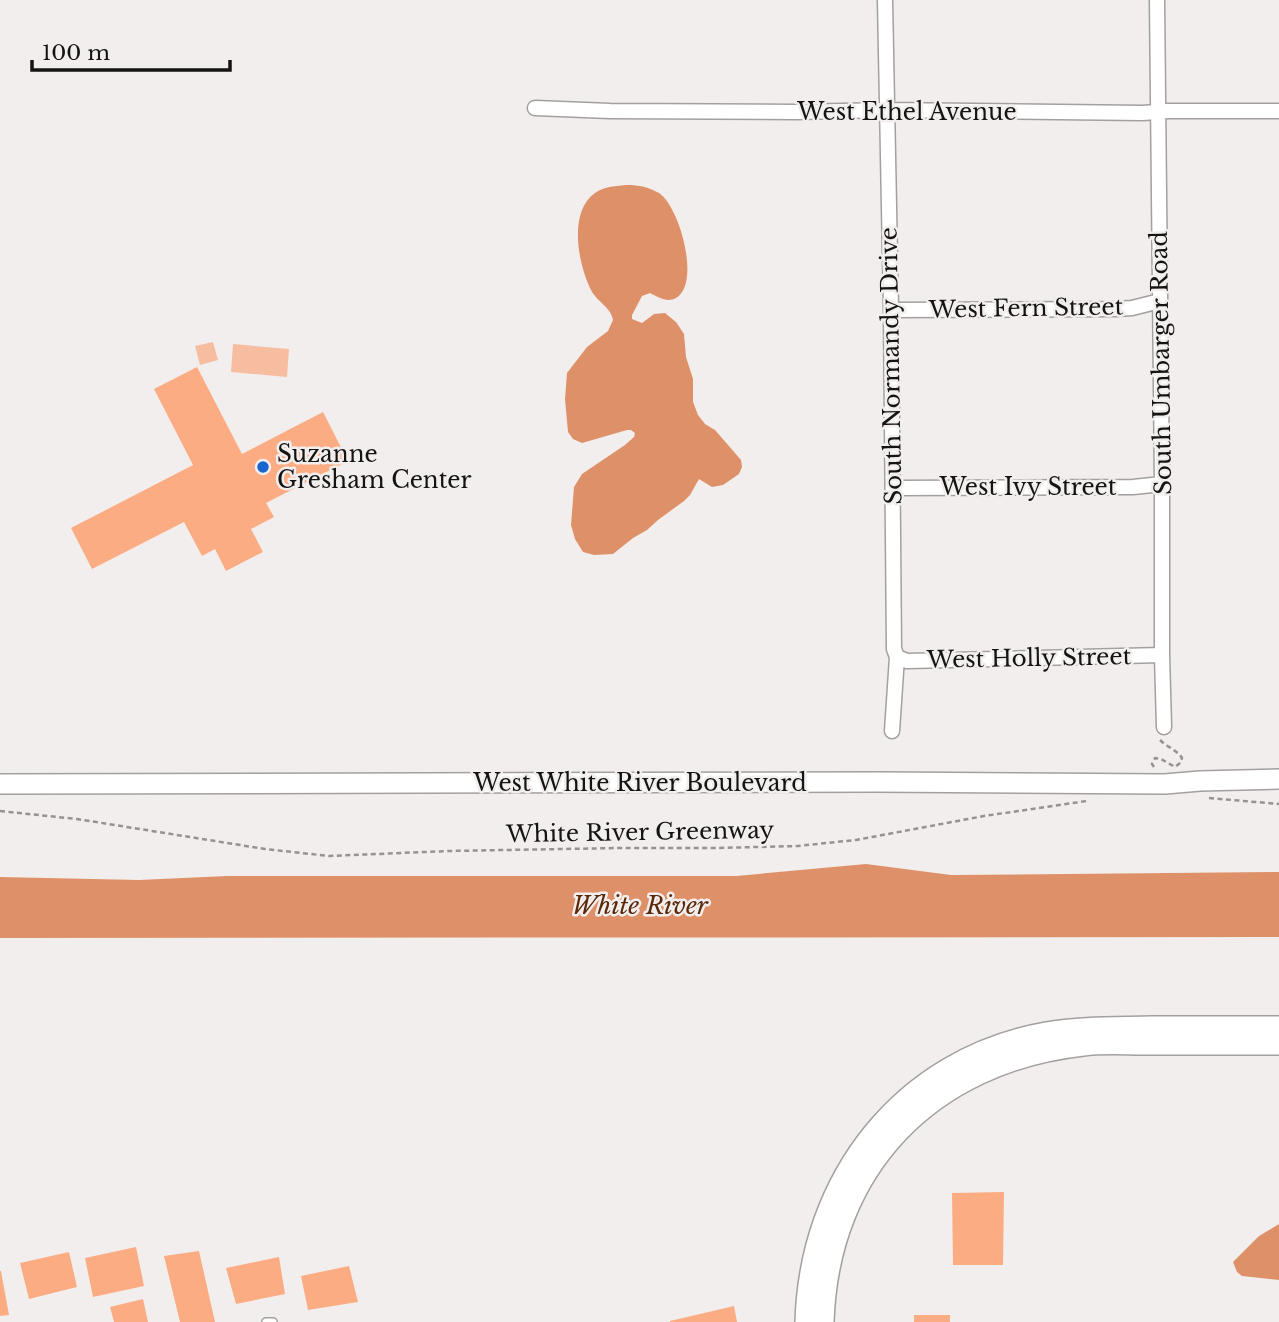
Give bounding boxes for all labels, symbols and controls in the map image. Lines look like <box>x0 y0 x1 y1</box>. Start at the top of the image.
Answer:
scale bar <box>32 28 229 72</box>
text: 100 m <box>42 40 110 66</box>
street label: West Ethel Avenue <box>796 98 1017 126</box>
street label: South Normandy Drive <box>875 227 907 505</box>
street label: South Umbarger Road <box>1145 231 1177 495</box>
street label: West Fern Street <box>928 292 1124 324</box>
place label: Suzanne Gresham Center <box>277 440 472 494</box>
marker: Suzanne Gresham Center <box>255 459 271 475</box>
street label: West Ivy Street <box>939 473 1117 501</box>
street label: West Holly Street <box>926 642 1132 674</box>
street label: West White River Boulevard <box>472 769 807 797</box>
street label: White River Greenway <box>505 816 775 848</box>
water label: White River <box>572 891 709 920</box>

